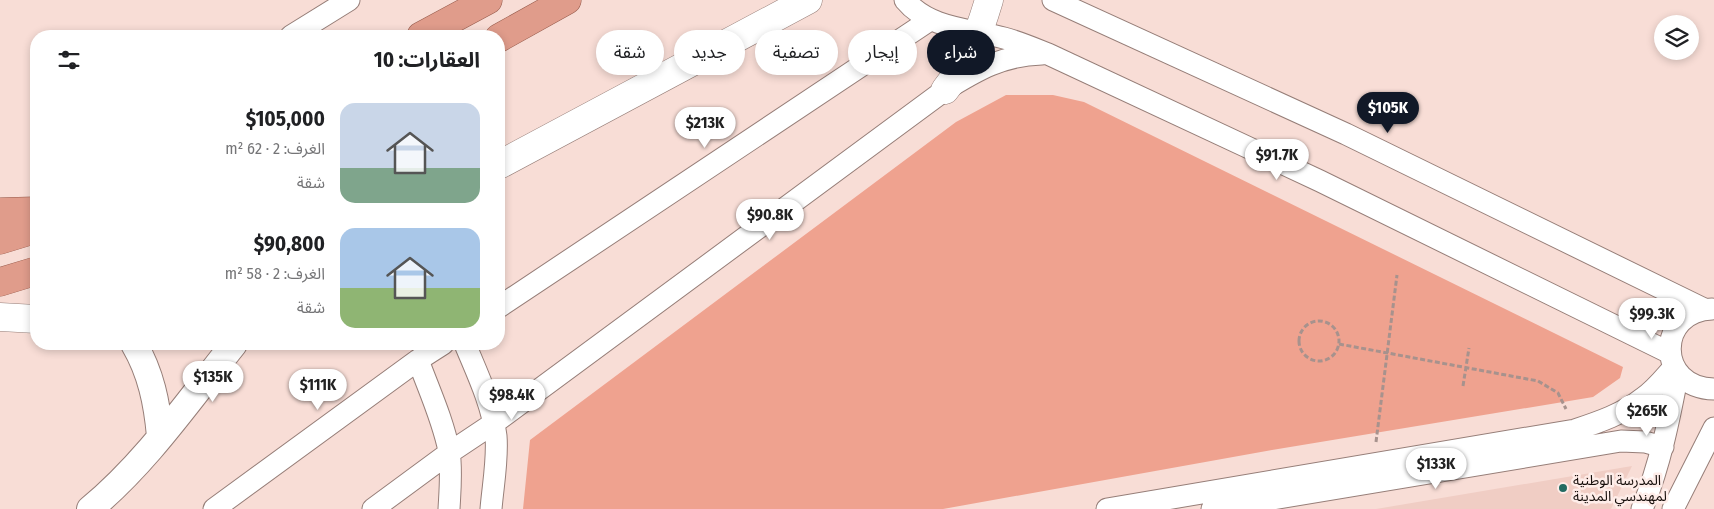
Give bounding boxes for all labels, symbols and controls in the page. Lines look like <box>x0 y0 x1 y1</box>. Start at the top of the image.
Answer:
map controls <box>1654 15 1699 60</box>
button: layers <box>1654 15 1699 60</box>
chip: شقة <box>596 30 664 75</box>
chip: جديد <box>674 30 745 75</box>
chip: تصفية <box>755 30 838 75</box>
chip: إيجار <box>848 30 917 75</box>
chip: شراء <box>927 30 995 75</box>
icon: filters <box>55 46 83 74</box>
text: العقارات: 10 <box>374 47 480 73</box>
pin: $105K <box>1353 92 1423 134</box>
text: $105K <box>1368 98 1408 117</box>
text: $105,000 <box>246 106 325 132</box>
pin: $213K <box>670 106 740 149</box>
text: $213K <box>686 113 724 132</box>
icon: home <box>380 123 440 183</box>
pin: $91.7K <box>1236 138 1318 181</box>
text: الغرف: 2 · 62 m² <box>225 139 325 158</box>
text: $91.7K <box>1256 145 1298 164</box>
text: شقة <box>297 173 325 192</box>
pin: $90.8K <box>729 198 811 241</box>
text: $90.8K <box>747 205 793 224</box>
text: $90,800 <box>254 231 325 257</box>
icon: home <box>380 248 440 308</box>
text: الغرف: 2 · 58 m² <box>225 264 325 283</box>
text: شقة <box>297 298 325 317</box>
pin: $99.3K <box>1611 298 1693 340</box>
text: $99.3K <box>1629 304 1675 323</box>
pin: $135K <box>178 360 248 403</box>
text: $135K <box>194 367 232 386</box>
pin: $111K <box>283 368 353 411</box>
text: $111K <box>300 375 336 394</box>
pin: $98.4K <box>471 378 553 421</box>
text: $98.4K <box>489 385 535 404</box>
pin: $265K <box>1612 394 1682 437</box>
text: $265K <box>1627 401 1667 420</box>
pin: $133K <box>1401 448 1471 490</box>
text: $133K <box>1417 454 1455 473</box>
place label: المدرسة الوطنية لمهندسي المدينة <box>1573 472 1667 507</box>
marker: المدرسة الوطنية لمهندسي المدينة <box>1557 482 1569 494</box>

